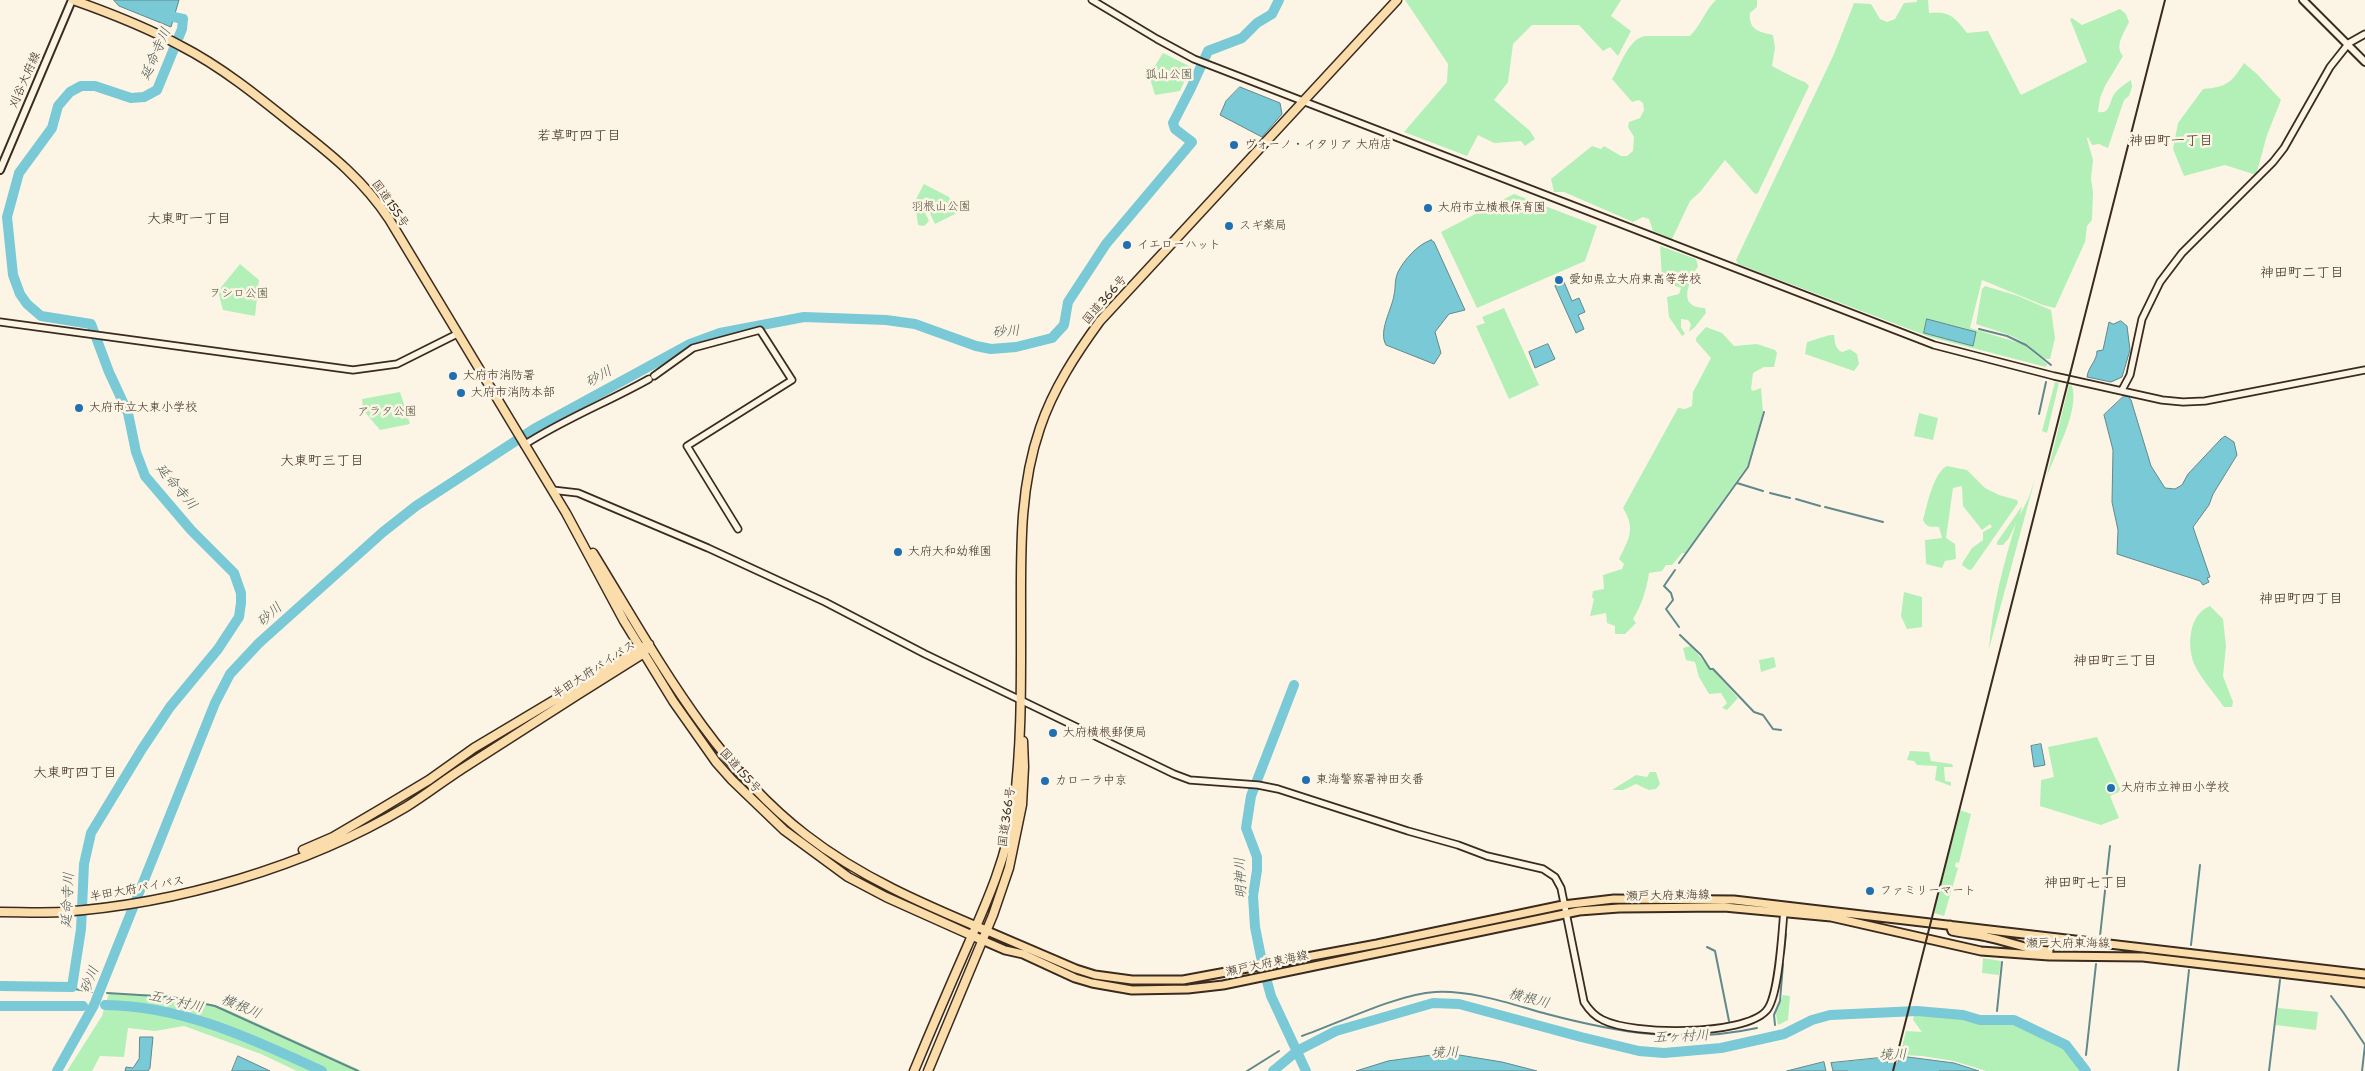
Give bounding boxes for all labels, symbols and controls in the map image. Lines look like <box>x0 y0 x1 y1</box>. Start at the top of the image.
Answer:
water label: 延命寺川 <box>137 25 175 83</box>
street label: 刈谷大府線 <box>6 50 44 110</box>
park label: 狐山公園 <box>1145 68 1193 82</box>
district label: 若草町四丁目 <box>537 128 621 144</box>
district label: 神田町一丁目 <box>2129 133 2213 149</box>
place label: ヴォーノ・イタリア 大府店 <box>1244 138 1392 152</box>
marker: ヴォーノ・イタリア 大府店 <box>1228 139 1240 151</box>
street label: 国道155号 <box>368 177 412 231</box>
park label: 羽根山公園 <box>911 200 971 214</box>
place label: 大府市立横根保育園 <box>1438 201 1546 215</box>
marker: 大府市立横根保育園 <box>1422 202 1434 214</box>
district label: 大東町一丁目 <box>147 211 231 227</box>
place label: スギ薬局 <box>1239 219 1287 233</box>
marker: スギ薬局 <box>1223 220 1235 232</box>
place label: イエローハット <box>1137 238 1221 252</box>
marker: イエローハット <box>1121 239 1133 251</box>
district label: 神田町二丁目 <box>2260 265 2344 281</box>
street label: 国道366号 <box>1080 272 1130 328</box>
place label: 愛知県立大府東高等学校 <box>1569 273 1701 287</box>
marker: 愛知県立大府東高等学校 <box>1553 274 1565 286</box>
park label: ヲシロ公園 <box>209 287 269 301</box>
water label: 砂川 <box>991 323 1021 341</box>
water label: 砂川 <box>583 363 615 391</box>
place label: 大府市消防署 <box>463 369 535 383</box>
marker: 大府市消防署 <box>447 370 459 382</box>
place label: 大府市消防本部 <box>471 386 555 400</box>
marker: 大府市消防本部 <box>455 387 467 399</box>
place label: 大府市立大東小学校 <box>89 401 197 415</box>
marker: 大府市立大東小学校 <box>73 402 85 414</box>
park label: アラタ公園 <box>357 405 417 419</box>
district label: 大東町三丁目 <box>280 453 364 469</box>
water label: 延命寺川 <box>152 460 200 514</box>
place label: 大府大和幼稚園 <box>908 545 992 559</box>
marker: 大府大和幼稚園 <box>892 546 904 558</box>
district label: 神田町四丁目 <box>2259 591 2343 607</box>
water label: 砂川 <box>254 599 286 631</box>
street label: 半田大府パイパス <box>550 638 638 702</box>
district label: 神田町三丁目 <box>2073 653 2157 669</box>
place label: 大府横根郵便局 <box>1063 726 1147 740</box>
marker: 大府横根郵便局 <box>1047 727 1059 739</box>
street label: 国道155号 <box>716 746 764 796</box>
district label: 大東町四丁目 <box>33 765 117 781</box>
place label: 東海警察署神田交番 <box>1316 773 1424 787</box>
place label: カローラ中京 <box>1055 774 1127 788</box>
marker: 東海警察署神田交番 <box>1300 774 1312 786</box>
marker: カローラ中京 <box>1039 775 1051 787</box>
place label: 大府市立神田小学校 <box>2121 781 2229 795</box>
marker: 大府市立神田小学校 <box>2105 782 2117 794</box>
street label: 国道366号 <box>996 786 1018 848</box>
water label: 明神川 <box>1232 857 1250 899</box>
water label: 延命寺川 <box>58 872 78 928</box>
street label: 半田大府パイパス <box>88 874 186 904</box>
district label: 神田町七丁目 <box>2044 875 2128 891</box>
place label: ファミリーマート <box>1880 884 1976 898</box>
marker: ファミリーマート <box>1864 885 1876 897</box>
street label: 瀬戸大府東海線 <box>1626 888 1710 904</box>
street label: 瀬戸大府東海線 <box>2026 937 2110 951</box>
street label: 瀬戸大府東海線 <box>1224 948 1310 980</box>
water label: 砂川 <box>77 964 103 996</box>
water label: 横根川 <box>1507 985 1551 1013</box>
water label: 五ヶ村川 <box>147 988 205 1016</box>
water label: 横根川 <box>218 991 264 1023</box>
water label: 五ヶ村川 <box>1653 1027 1709 1047</box>
water label: 境川 <box>1431 1044 1459 1062</box>
water label: 境川 <box>1879 1046 1907 1064</box>

